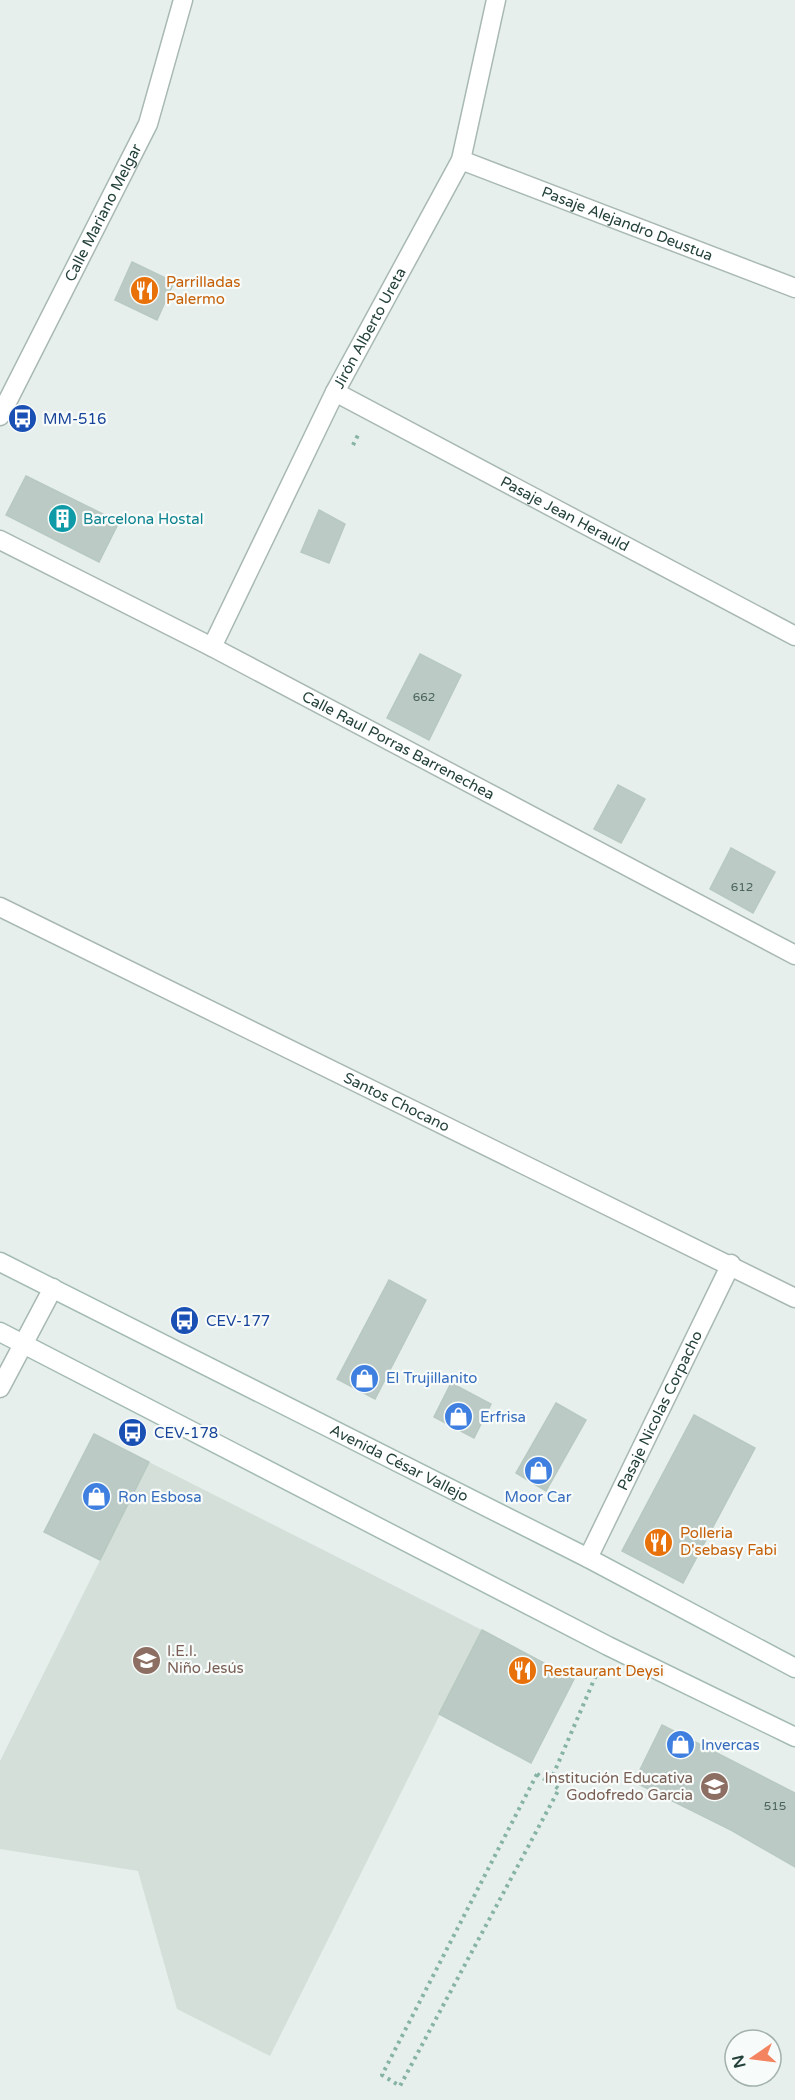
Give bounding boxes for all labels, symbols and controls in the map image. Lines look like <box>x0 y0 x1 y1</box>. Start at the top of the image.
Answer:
street label: Calle Mariano Melgar <box>61 141 146 284</box>
street label: Pasaje Alejandro Deustua <box>539 183 715 265</box>
street label: Jirón Alberto Ureta <box>330 264 410 392</box>
place label: Parrilladas Palermo <box>166 273 240 308</box>
restaurant icon: Parrilladas Palermo <box>129 275 161 307</box>
bus stop icon: MM-516 <box>6 403 38 435</box>
place label: MM-516 <box>43 410 106 428</box>
street label: Pasaje Jean Herauld <box>497 472 632 555</box>
building icon: Barcelona Hostal <box>46 503 78 535</box>
place label: Barcelona Hostal <box>83 510 203 528</box>
street label: Calle Raul Porras Barrenechea <box>299 687 497 804</box>
house number: 662 <box>413 690 435 704</box>
house number: 612 <box>731 880 753 894</box>
street label: Santos Chocano <box>341 1068 453 1136</box>
bus stop icon: CEV-177 <box>169 1305 201 1337</box>
place label: CEV-177 <box>206 1312 270 1330</box>
street label: Pasaje Nicolas Corpacho <box>613 1328 706 1493</box>
shop icon: El Trujillanito <box>349 1362 381 1394</box>
place label: El Trujillanito <box>386 1369 477 1387</box>
shop icon: Erfrisa <box>443 1401 475 1433</box>
place label: Erfrisa <box>480 1408 526 1426</box>
bus stop icon: CEV-178 <box>117 1417 149 1449</box>
street label: Avenida César Vallejo <box>327 1421 471 1505</box>
place label: CEV-178 <box>154 1424 218 1442</box>
shop icon: Moor Car <box>522 1454 554 1486</box>
shop icon: Ron Esbosa <box>81 1481 113 1513</box>
place label: Ron Esbosa <box>118 1488 202 1506</box>
place label: Moor Car <box>505 1488 572 1506</box>
place label: Polleria D'sebasy Fabi <box>680 1524 777 1559</box>
restaurant icon: Polleria D'sebasy Fabi <box>643 1526 675 1558</box>
place label: I.E.I. Niño Jesús <box>167 1642 244 1677</box>
school or university icon: I.E.I. Niño Jesús <box>130 1644 162 1676</box>
restaurant icon: Restaurant Deysi <box>506 1655 538 1687</box>
place label: Restaurant Deysi <box>543 1662 664 1680</box>
shop icon: Invercas <box>664 1729 696 1761</box>
place label: Invercas <box>701 1736 760 1754</box>
place label: Institución Educativa Godofredo Garcia <box>544 1769 693 1804</box>
school or university icon: Institución Educativa Godofredo Garcia <box>698 1771 730 1803</box>
house number: 515 <box>764 1799 786 1813</box>
north arrow <box>723 2028 783 2088</box>
text: N <box>728 2053 751 2070</box>

